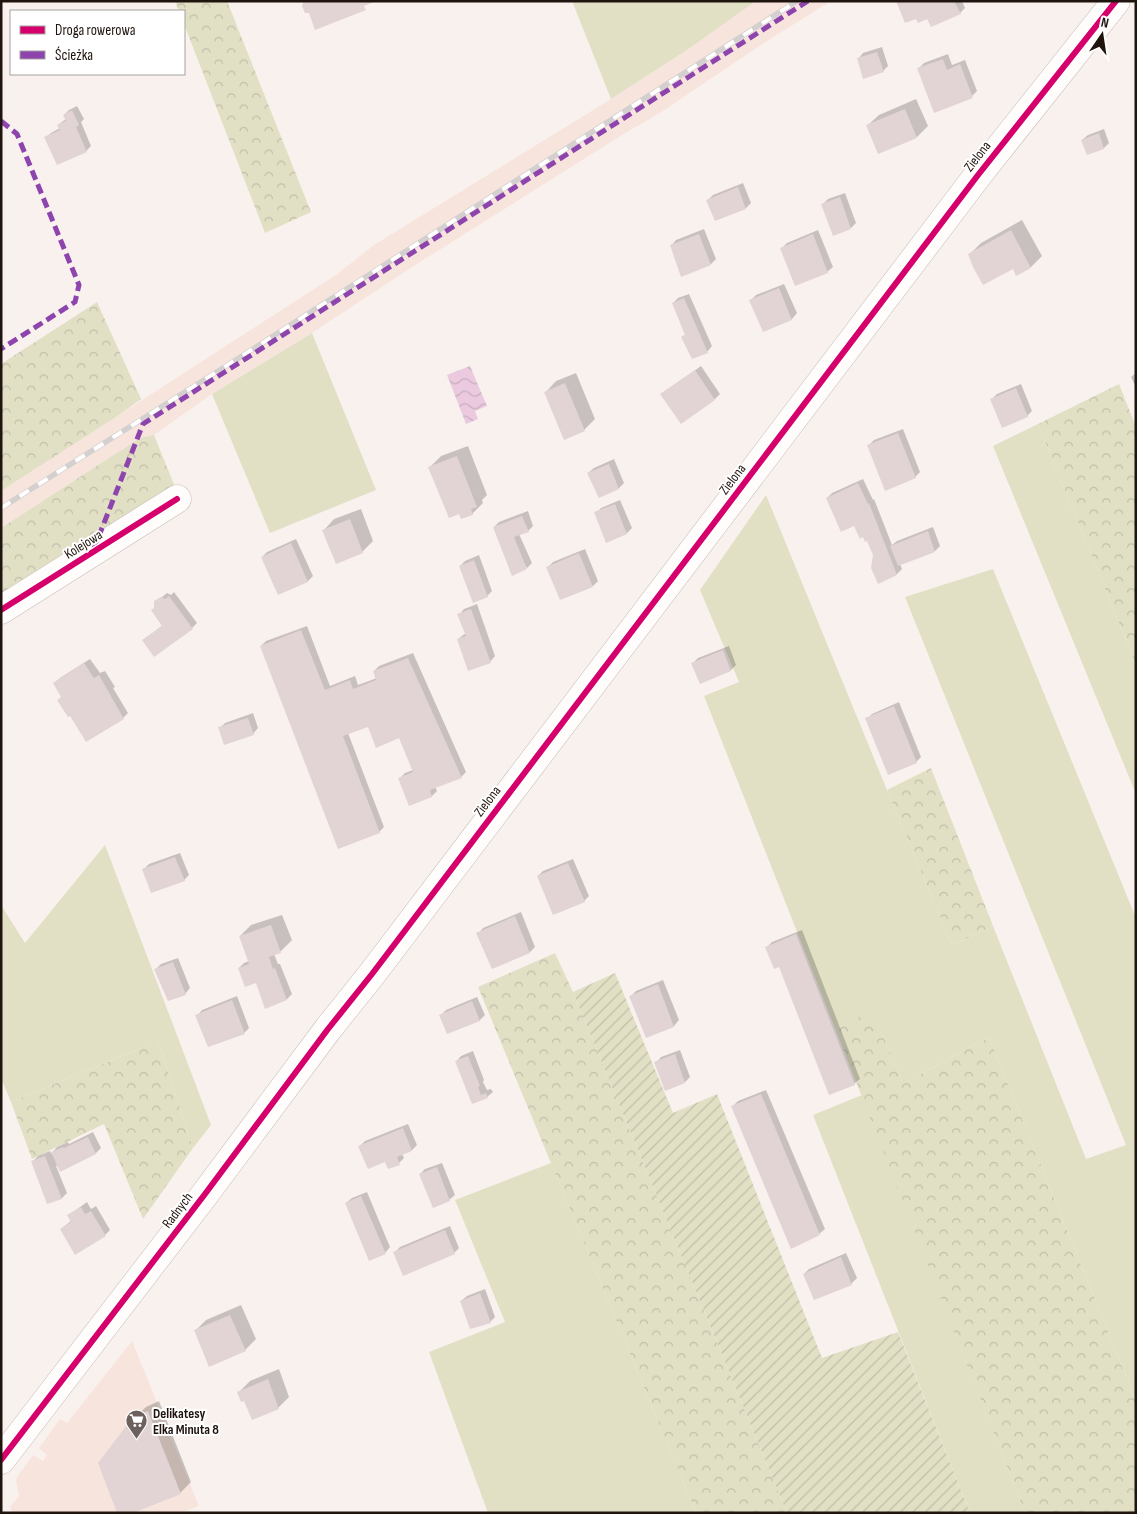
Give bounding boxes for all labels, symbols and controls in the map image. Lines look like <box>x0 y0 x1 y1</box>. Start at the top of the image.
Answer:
legend <box>10 10 185 75</box>
north arrow <box>1077 10 1127 60</box>
text: N <box>1099 14 1110 32</box>
text: Droga rowerowa <box>55 21 136 40</box>
text: Ścieżka <box>55 46 93 65</box>
street label: Zielona <box>960 138 995 175</box>
street label: Zielona <box>715 461 749 498</box>
street label: Kolejowa <box>61 526 105 563</box>
street label: Zielona <box>470 783 504 820</box>
street label: Radnych <box>158 1189 196 1232</box>
place label: Delikatesy Elka Minuta 8 <box>153 1405 219 1438</box>
supermarket icon: Delikatesy Elka Minuta 8 <box>125 1409 149 1440</box>

